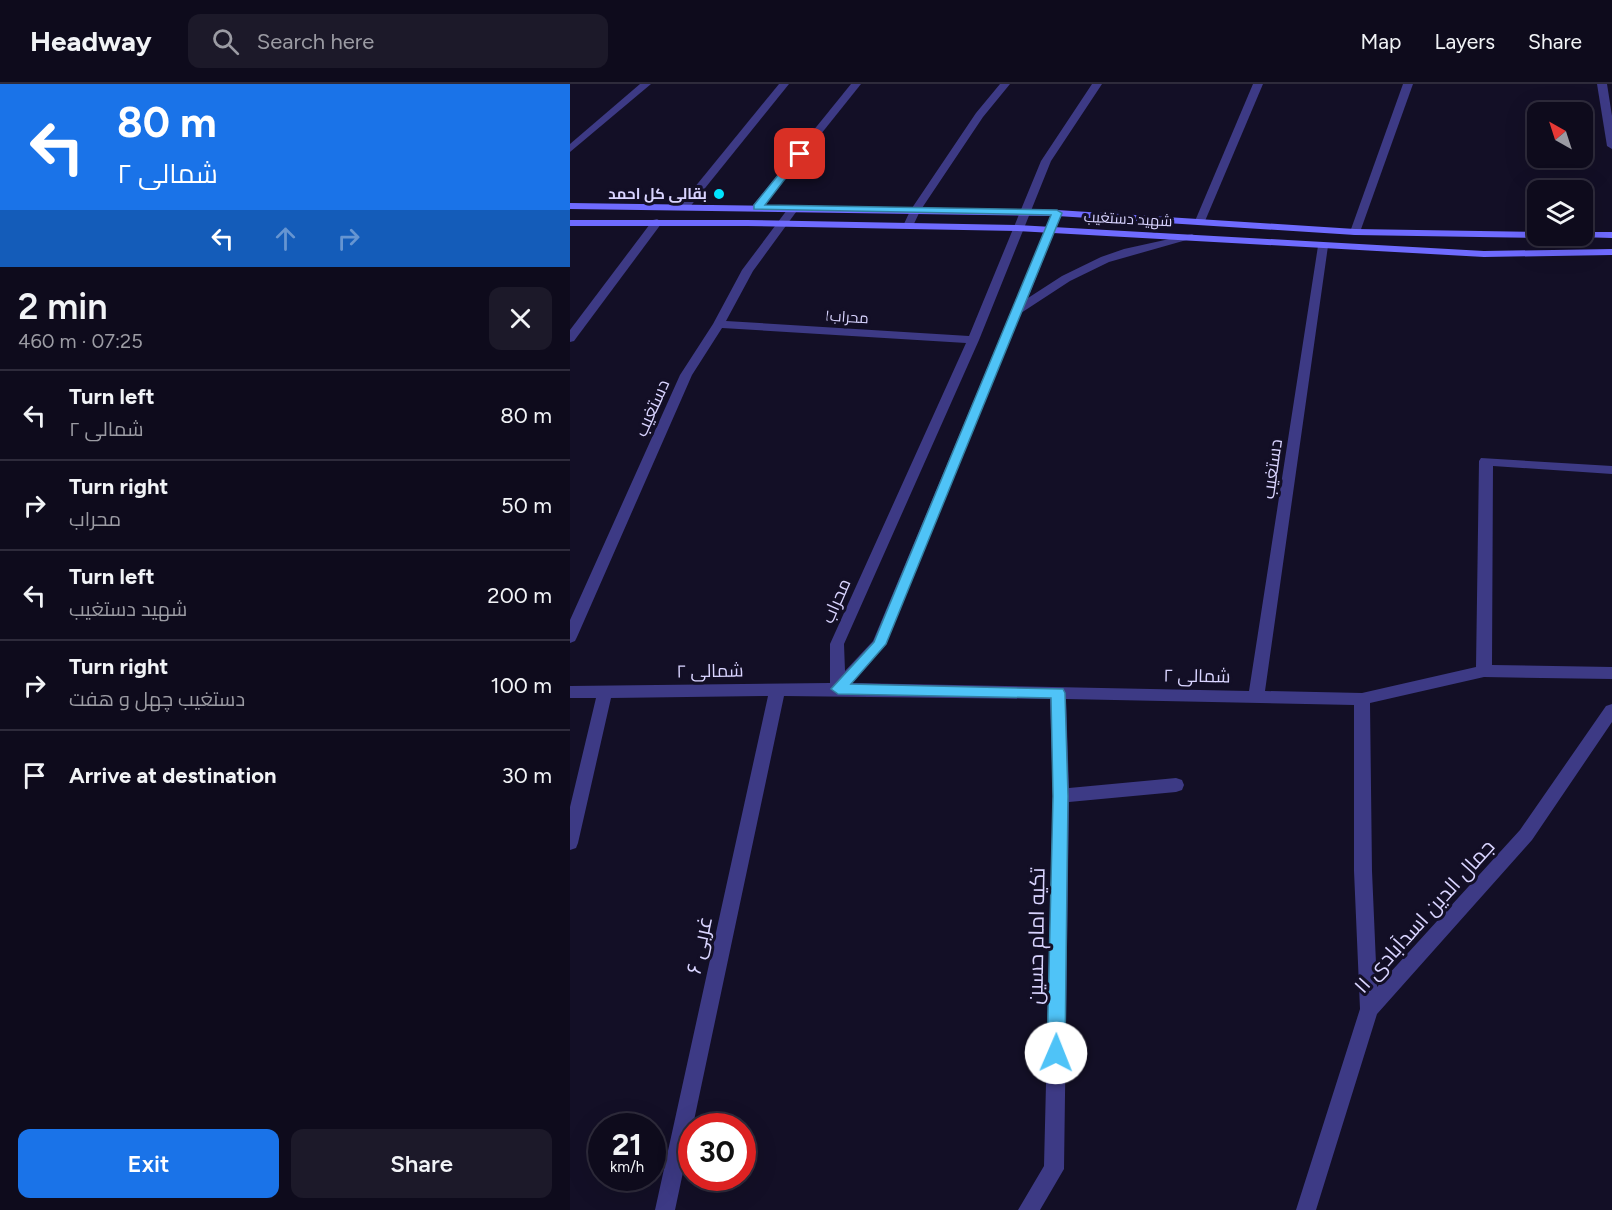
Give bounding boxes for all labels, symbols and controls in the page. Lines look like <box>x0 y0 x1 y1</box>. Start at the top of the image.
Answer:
search box <box>188 14 608 68</box>
text: Headway <box>30 24 152 58</box>
icon: search <box>209 25 242 58</box>
text: Search here <box>257 28 374 55</box>
text: Map <box>1361 29 1401 54</box>
text: Layers <box>1434 29 1495 54</box>
text: Share <box>1528 29 1582 54</box>
text: 80 m <box>117 97 217 148</box>
north arrow <box>1527 102 1593 168</box>
map controls <box>1527 102 1593 246</box>
icon: left <box>18 108 96 186</box>
pin <box>774 128 825 179</box>
icon: arrive <box>783 137 816 170</box>
text: ۲ شمالی <box>117 157 218 190</box>
button: layers <box>1527 180 1593 246</box>
place label: بقالی کل احمد <box>608 185 707 203</box>
marker: بقالی کل احمد <box>712 187 726 201</box>
street label: شهید دستغیب <box>1083 208 1173 231</box>
icon: left <box>206 222 239 255</box>
icon: ahead <box>269 222 302 255</box>
icon: right <box>332 222 365 255</box>
text: 2 min <box>18 285 108 328</box>
button: close <box>489 287 552 350</box>
street label: محراب۱ <box>825 306 869 328</box>
text: 460 m · 07:25 <box>18 329 143 353</box>
street label: دستغیب <box>630 376 674 440</box>
text: Turn left <box>69 383 155 410</box>
icon: left <box>18 399 51 432</box>
text: 80 m <box>500 402 552 429</box>
text: ۲ شمالی <box>69 417 144 441</box>
street label: دستغیب <box>1257 438 1287 500</box>
text: Turn right <box>69 473 168 500</box>
icon: right <box>18 489 51 522</box>
text: 50 m <box>501 492 552 519</box>
text: محراب <box>69 507 121 531</box>
text: Turn left <box>69 563 155 590</box>
street label: محراب <box>816 575 856 627</box>
icon: left <box>18 579 51 612</box>
text: 200 m <box>487 582 552 609</box>
text: شهید دستغیب <box>69 597 187 621</box>
text: Turn right <box>69 653 168 680</box>
street label: ۲ شمالی <box>676 659 744 683</box>
street label: ۲ شمالی <box>1163 664 1231 688</box>
icon: right <box>18 669 51 702</box>
text: 100 m <box>491 672 552 699</box>
text: دستغیب چهل و هفت <box>69 687 245 711</box>
icon: arrive <box>18 759 51 792</box>
text: Arrive at destination <box>69 762 277 789</box>
text: 30 m <box>502 762 552 789</box>
street label: جمال الدین اسدآبادی ۱۱ <box>1348 834 1500 999</box>
street label: تکیه امام حسین <box>1022 867 1052 1005</box>
street label: غربی ۶ <box>681 914 718 976</box>
position arrow <box>1024 1021 1088 1085</box>
speed limit sign: 30 <box>678 1113 756 1191</box>
text: 21 <box>612 1126 642 1163</box>
button: Exit <box>18 1129 279 1198</box>
button: Share <box>291 1129 552 1198</box>
text: km/h <box>610 1158 644 1176</box>

